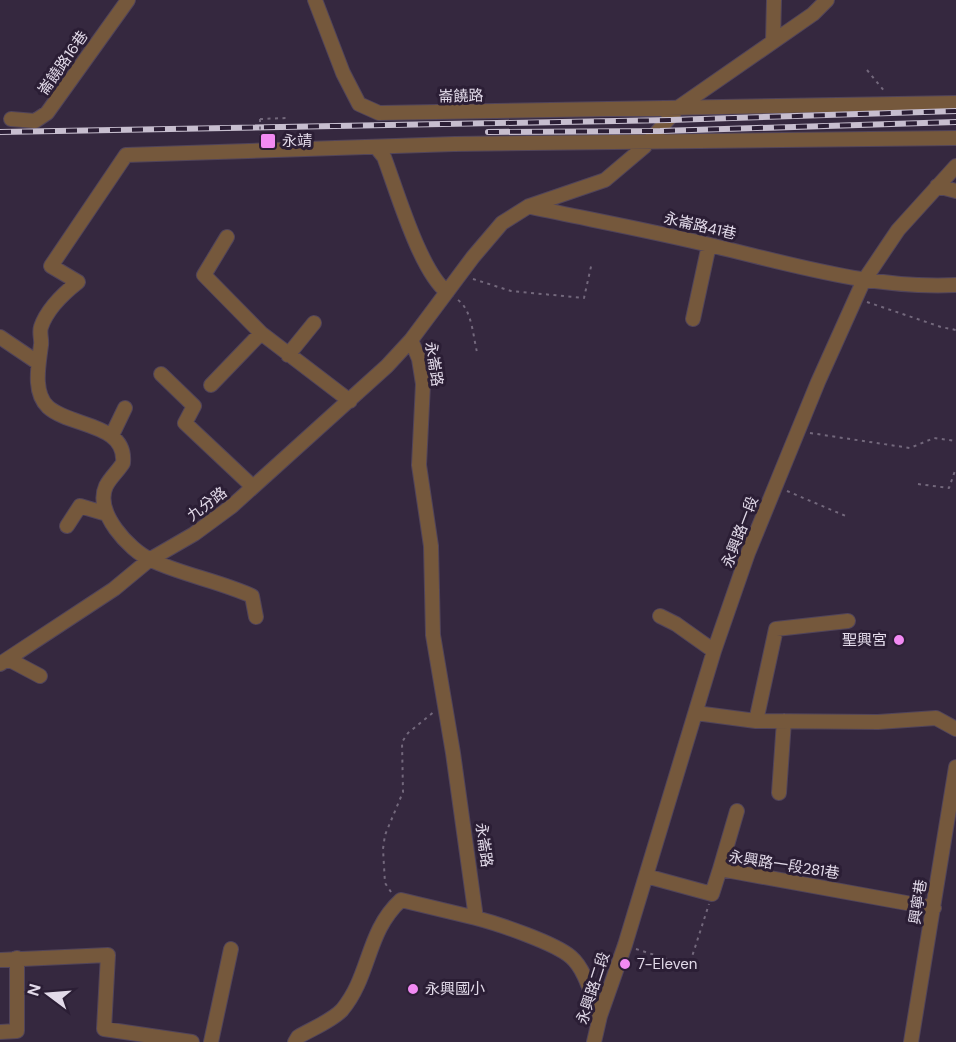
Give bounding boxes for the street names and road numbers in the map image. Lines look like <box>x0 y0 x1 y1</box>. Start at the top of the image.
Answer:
street label: 崙饒路16巷 <box>34 27 92 99</box>
street label: 崙饒路 <box>438 86 484 106</box>
street label: 永崙路41巷 <box>662 208 738 244</box>
street label: 永崙路 <box>421 340 447 388</box>
street label: 九分路 <box>183 482 231 526</box>
street label: 永興路一段 <box>717 493 763 571</box>
street label: 永崙路 <box>471 821 497 869</box>
street label: 永興路一段281巷 <box>727 846 841 884</box>
street label: 興寧巷 <box>905 878 931 926</box>
street label: 永興路二段 <box>572 949 614 1027</box>

